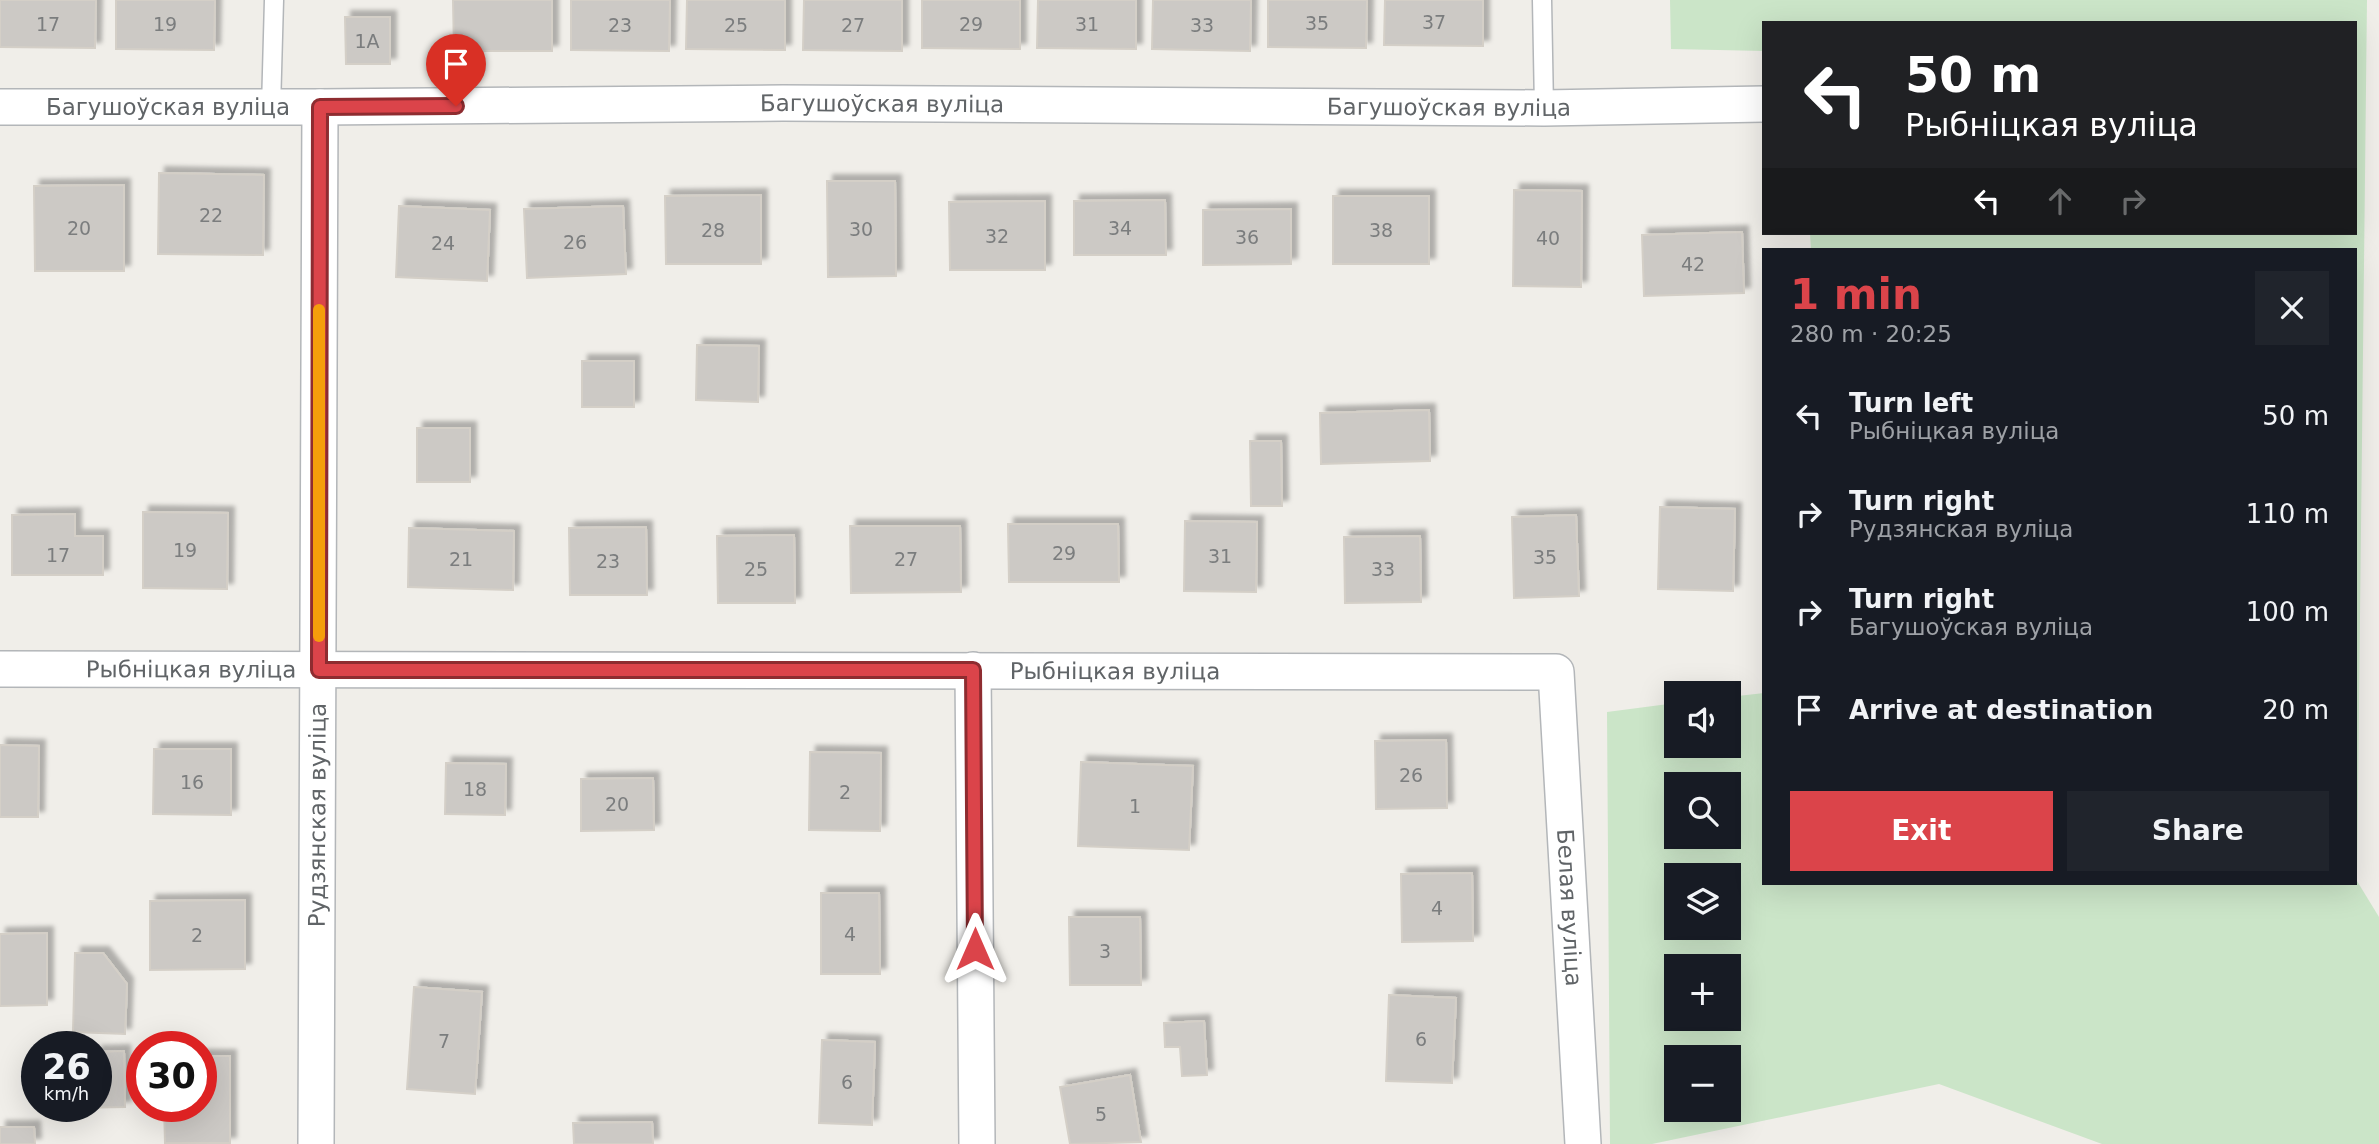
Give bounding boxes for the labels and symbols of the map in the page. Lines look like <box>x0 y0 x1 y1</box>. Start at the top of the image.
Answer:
house number: 37 <box>1422 11 1446 33</box>
house number: 35 <box>1305 12 1329 34</box>
house number: 17 <box>36 13 60 35</box>
house number: 19 <box>153 13 177 35</box>
house number: 29 <box>959 13 983 35</box>
house number: 31 <box>1075 13 1099 35</box>
house number: 23 <box>608 14 632 36</box>
house number: 25 <box>724 14 748 36</box>
house number: 27 <box>841 14 865 36</box>
house number: 33 <box>1190 14 1214 36</box>
house number: 1А <box>354 30 380 52</box>
pin <box>426 34 486 106</box>
street label: Багушоўская вуліца <box>760 90 1004 117</box>
street label: Багушоўская вуліца <box>46 94 290 120</box>
street label: Багушоўская вуліца <box>1327 94 1571 121</box>
house number: 22 <box>199 204 223 226</box>
house number: 20 <box>67 217 91 239</box>
house number: 34 <box>1108 217 1132 239</box>
house number: 30 <box>849 218 873 240</box>
house number: 28 <box>701 219 725 241</box>
house number: 38 <box>1369 219 1393 241</box>
house number: 32 <box>985 225 1009 247</box>
house number: 36 <box>1235 226 1259 248</box>
house number: 40 <box>1536 227 1560 249</box>
house number: 26 <box>563 231 587 253</box>
house number: 24 <box>431 232 455 254</box>
house number: 42 <box>1681 253 1705 275</box>
house number: 19 <box>173 539 197 561</box>
house number: 29 <box>1052 542 1076 564</box>
house number: 17 <box>46 544 70 566</box>
house number: 31 <box>1208 545 1232 567</box>
house number: 35 <box>1533 546 1557 568</box>
house number: 21 <box>449 548 473 570</box>
house number: 27 <box>894 548 918 570</box>
house number: 23 <box>596 550 620 572</box>
house number: 25 <box>744 558 768 580</box>
house number: 33 <box>1371 558 1395 580</box>
street label: Рыбніцкая вуліца <box>86 656 296 683</box>
street label: Рыбніцкая вуліца <box>1010 658 1220 684</box>
street label: Рудзянская вуліца <box>304 703 331 927</box>
house number: 26 <box>1399 764 1423 786</box>
house number: 16 <box>180 771 204 793</box>
house number: 18 <box>463 778 487 800</box>
house number: 2 <box>839 781 851 803</box>
house number: 20 <box>605 793 629 815</box>
house number: 1 <box>1129 795 1141 817</box>
street label: Белая вуліца <box>1552 828 1587 987</box>
house number: 4 <box>1431 897 1443 919</box>
position arrow <box>938 912 1012 986</box>
house number: 4 <box>844 923 856 945</box>
house number: 2 <box>191 924 203 946</box>
house number: 3 <box>1099 940 1111 962</box>
house number: 6 <box>1415 1028 1427 1050</box>
house number: 7 <box>438 1030 450 1052</box>
speed limit sign: 30 <box>126 1031 217 1122</box>
house number: 6 <box>841 1071 853 1093</box>
house number: 5 <box>1095 1103 1107 1125</box>

